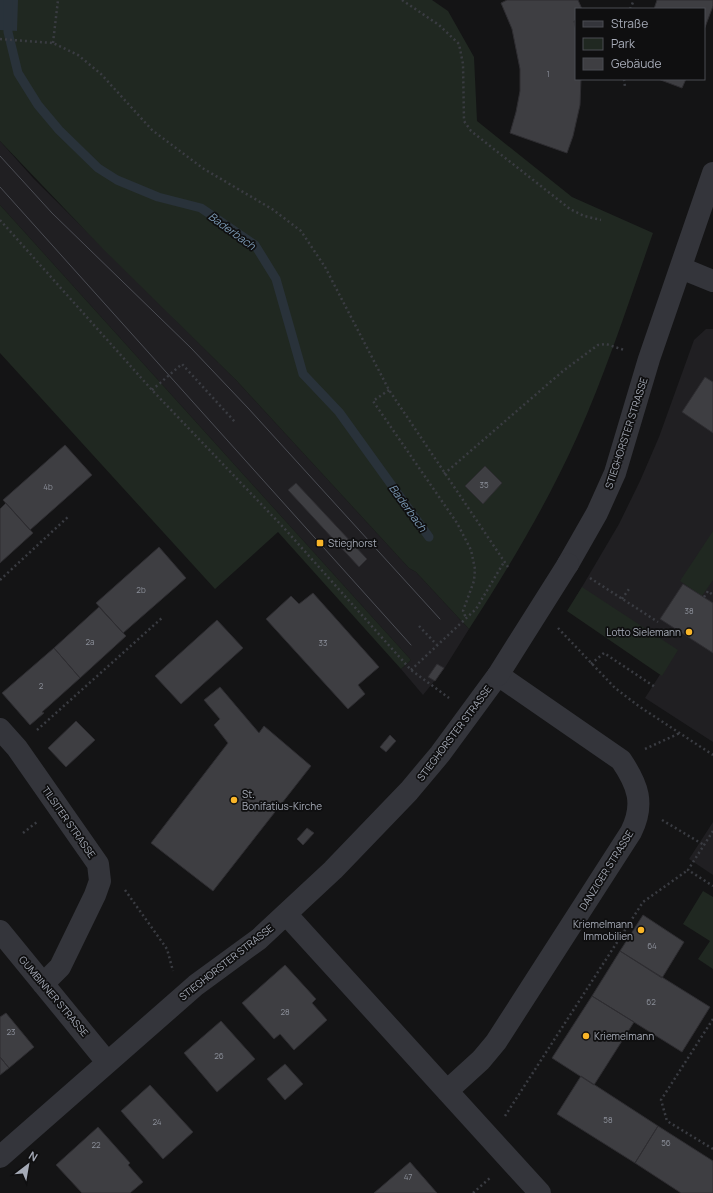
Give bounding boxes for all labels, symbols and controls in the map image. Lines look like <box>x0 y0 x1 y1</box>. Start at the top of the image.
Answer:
legend <box>575 8 705 80</box>
text: Straße <box>611 15 648 32</box>
text: Park <box>611 35 636 52</box>
text: Gebäude <box>611 55 662 72</box>
house number: 1 <box>546 68 550 79</box>
water label: Baderbach <box>206 208 259 253</box>
street label: STIEGHORSTER STRASSE <box>601 375 651 490</box>
house number: 35 <box>479 479 489 490</box>
house number: 4b <box>43 481 53 492</box>
water label: Baderbach <box>386 481 431 535</box>
place label: Stieghorst <box>328 536 377 550</box>
marker: Stieghorst <box>315 538 325 548</box>
house number: 2b <box>136 584 146 595</box>
house number: 38 <box>684 605 694 616</box>
place label: Lotto Sielemann <box>606 625 681 639</box>
marker: Lotto Sielemann <box>684 627 694 637</box>
house number: 2a <box>85 636 95 647</box>
house number: 33 <box>319 637 327 648</box>
house number: 2 <box>39 680 44 691</box>
street label: STIEGHORSTER STRASSE <box>413 682 495 784</box>
street label: TILSITER STRASSE <box>39 783 99 861</box>
place label: St. Bonifatius-Kirche <box>242 787 322 813</box>
marker: St. Bonifatius-Kirche <box>229 795 239 805</box>
street label: DANZIGER STRASSE <box>576 827 636 913</box>
place label: Kriemelmann Immobilien <box>573 917 633 943</box>
street label: STIEGHORSTER STRASSE <box>176 921 276 1003</box>
marker: Kriemelmann Immobilien <box>636 925 646 935</box>
house number: 64 <box>647 940 657 951</box>
street label: GUMBINNER STRASSE <box>16 953 92 1040</box>
house number: 62 <box>646 996 656 1007</box>
house number: 28 <box>280 1006 290 1017</box>
house number: 23 <box>7 1026 15 1037</box>
place label: Kriemelmann <box>594 1029 654 1043</box>
marker: Kriemelmann <box>581 1031 591 1041</box>
house number: 26 <box>214 1050 224 1061</box>
house number: 58 <box>603 1114 613 1125</box>
house number: 24 <box>152 1116 162 1127</box>
house number: 56 <box>661 1137 671 1148</box>
house number: 22 <box>91 1139 101 1150</box>
north arrow <box>8 1145 48 1185</box>
text: N <box>26 1148 41 1165</box>
house number: 47 <box>404 1171 412 1182</box>

